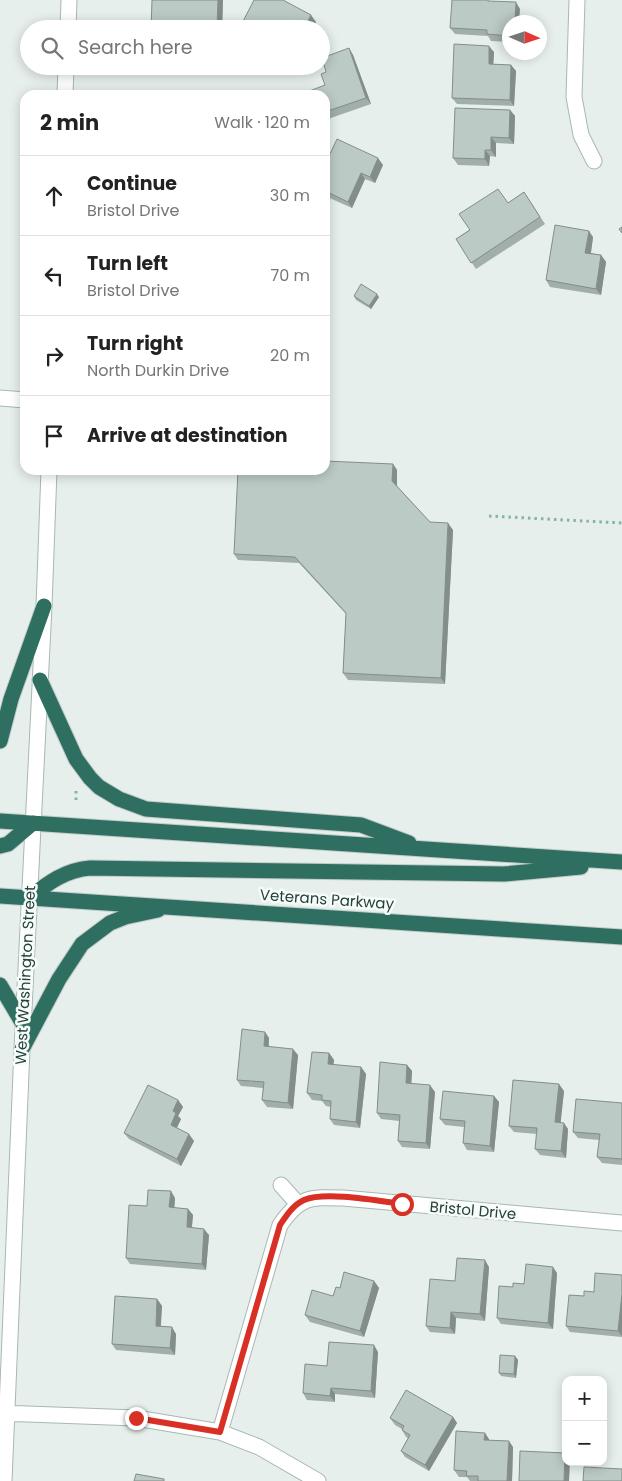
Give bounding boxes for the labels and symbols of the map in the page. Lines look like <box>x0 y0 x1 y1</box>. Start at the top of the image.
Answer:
north arrow <box>502 15 547 60</box>
street label: Veterans Parkway <box>259 884 395 914</box>
street label: West Washington Street <box>10 885 40 1065</box>
route start <box>391 1193 414 1216</box>
street label: Bristol Drive <box>429 1196 517 1224</box>
route end <box>125 1407 148 1430</box>

